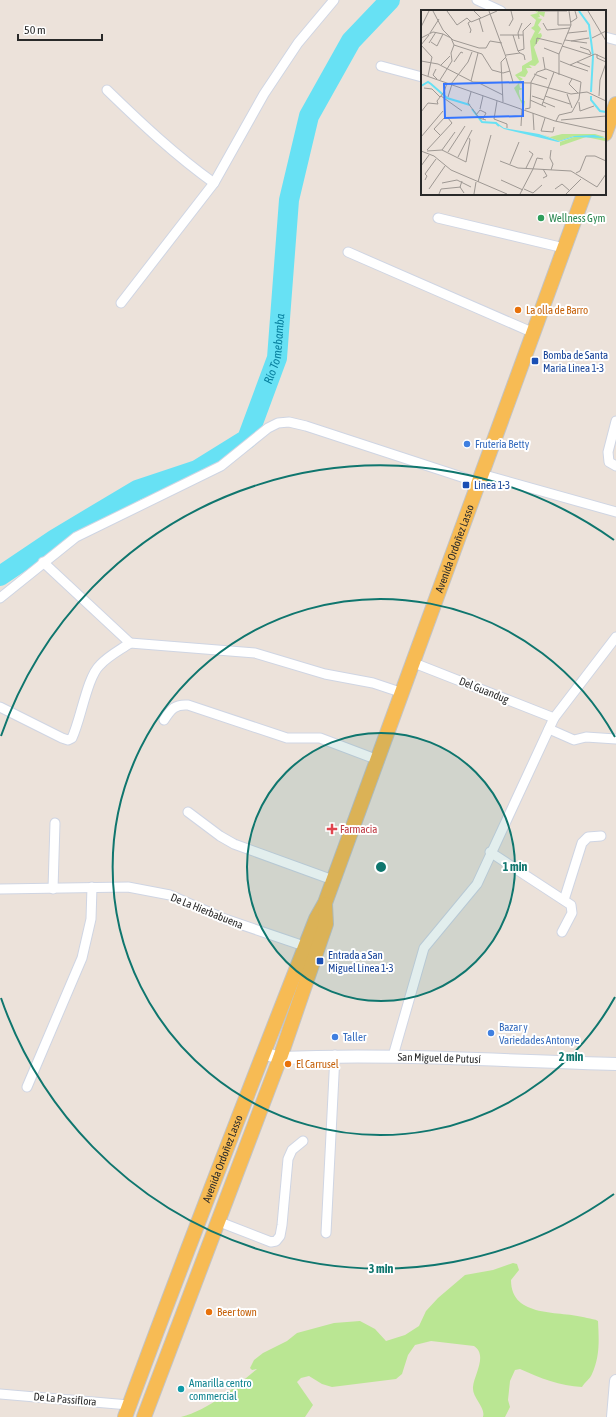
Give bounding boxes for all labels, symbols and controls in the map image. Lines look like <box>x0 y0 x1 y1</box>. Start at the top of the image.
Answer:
inset map <box>421 10 606 195</box>
scale bar <box>18 16 102 42</box>
text: 50 m <box>24 23 46 37</box>
place label: Wellness Gym <box>549 212 605 224</box>
marker: Wellness Gym <box>536 213 546 223</box>
place label: La olla de Barro <box>526 304 588 316</box>
marker: La olla de Barro <box>513 305 523 315</box>
water label: Río Tomebamba <box>261 313 287 386</box>
place label: Bomba de Santa Maria Linea 1-3 <box>543 349 608 374</box>
marker: Bomba de Santa Maria Linea 1-3 <box>530 356 540 366</box>
place label: Frutería Betty <box>475 438 530 450</box>
marker: Frutería Betty <box>462 439 472 449</box>
place label: Línea 1-3 <box>474 479 510 491</box>
marker: Línea 1-3 <box>461 480 471 490</box>
street label: Avenida Ordoñez Lasso <box>433 503 476 594</box>
street label: Del Guandug <box>457 675 511 705</box>
place label: Farmacia <box>340 823 377 835</box>
marker: Farmacia <box>327 824 337 834</box>
centre of rings <box>374 860 388 874</box>
text: 1 min <box>503 860 527 874</box>
street label: De La Hierbabuena <box>169 891 245 931</box>
place label: Entrada a San Miguel Línea 1-3 <box>328 949 394 974</box>
marker: Entrada a San Miguel Línea 1-3 <box>315 956 325 966</box>
place label: Bazar y Variedades Antonye <box>499 1021 580 1046</box>
marker: Bazar y Variedades Antonye <box>486 1028 496 1038</box>
place label: Taller <box>343 1031 367 1043</box>
marker: Taller <box>330 1032 340 1042</box>
text: 2 min <box>559 1050 583 1064</box>
street label: San Miguel de Putusí <box>397 1051 482 1065</box>
place label: El Carrusel <box>296 1058 339 1070</box>
marker: El Carrusel <box>283 1059 293 1069</box>
street label: Avenida Ordoñez Lasso <box>200 1113 245 1204</box>
text: 3 min <box>369 1262 393 1276</box>
place label: Beer town <box>217 1306 257 1318</box>
marker: Beer town <box>204 1307 214 1317</box>
place label: Amarilla centro commercial <box>189 1377 252 1402</box>
marker: Amarilla centro commercial <box>176 1384 186 1394</box>
street label: De La Passiflora <box>33 1390 97 1408</box>

